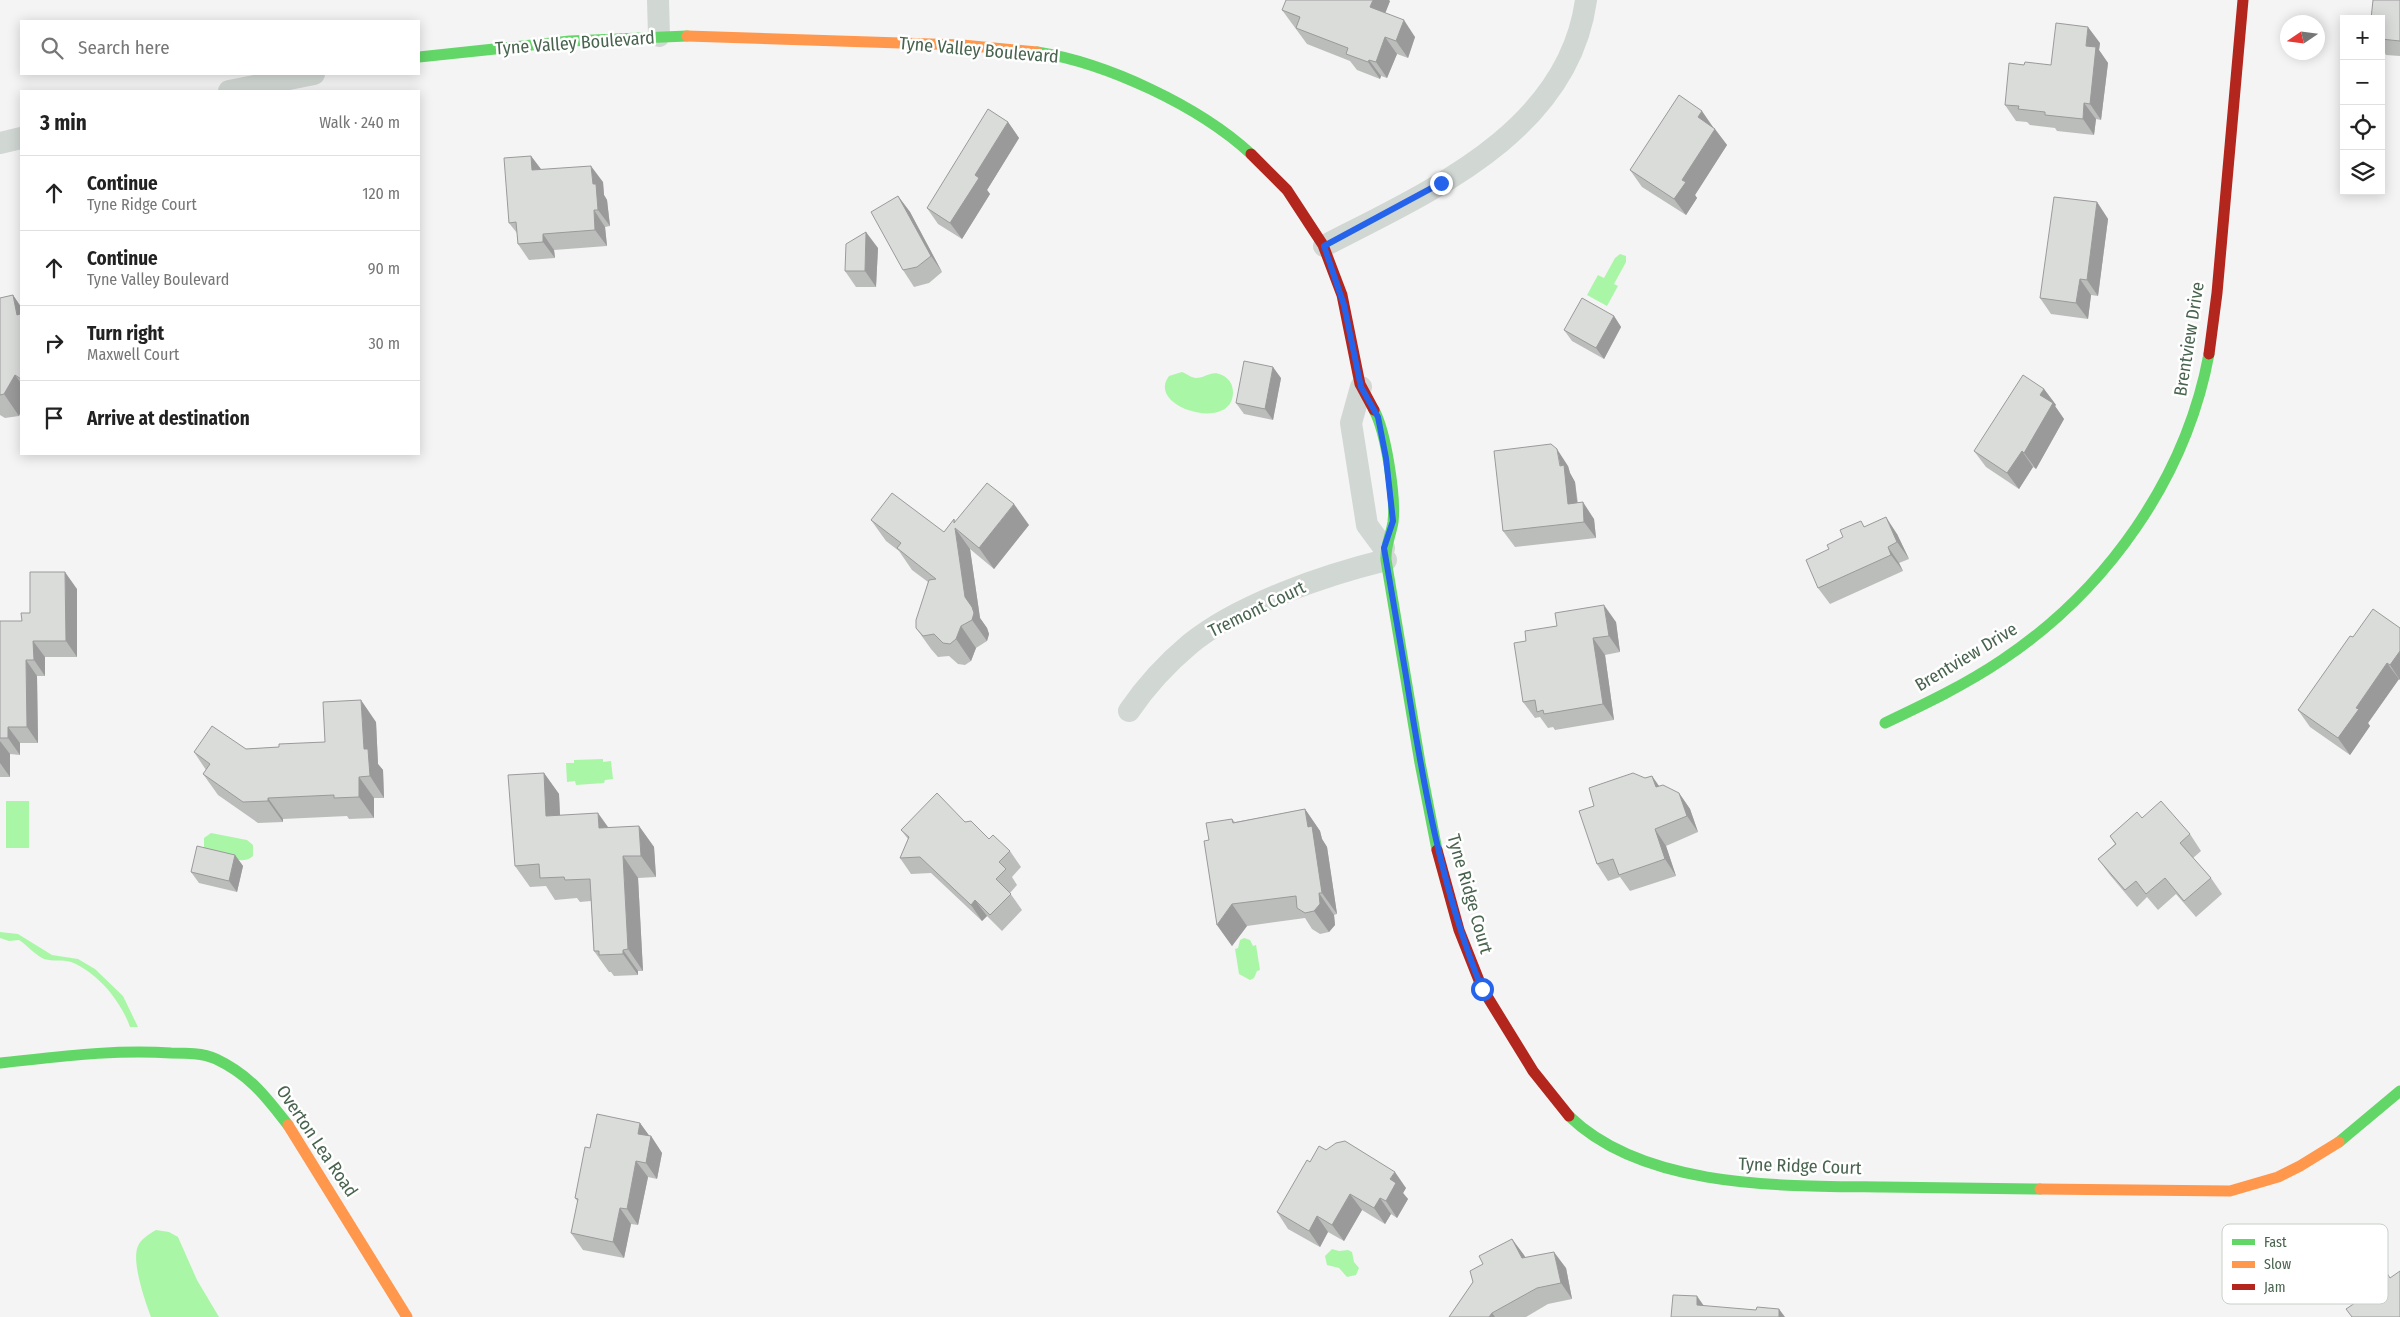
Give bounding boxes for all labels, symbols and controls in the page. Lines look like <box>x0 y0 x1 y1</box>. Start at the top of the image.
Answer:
north arrow <box>2280 15 2325 60</box>
map controls <box>2340 15 2385 195</box>
button: + <box>2340 15 2385 60</box>
search box <box>20 20 420 75</box>
street label: Tyne Valley Boulevard <box>494 26 656 60</box>
street label: Tyne Valley Boulevard <box>898 32 1060 68</box>
icon: search <box>38 34 66 62</box>
text: Search here <box>78 36 170 59</box>
button: − <box>2340 60 2385 105</box>
button: locate <box>2340 105 2385 150</box>
text: 3 min <box>40 110 87 136</box>
text: Walk · 240 m <box>319 113 400 132</box>
button: layers <box>2340 150 2385 195</box>
text: Continue <box>87 172 158 195</box>
route end <box>1430 172 1453 195</box>
icon: ahead <box>40 179 68 207</box>
text: 120 m <box>362 184 400 203</box>
text: Tyne Ridge Court <box>87 195 197 214</box>
text: Continue <box>87 247 158 270</box>
icon: ahead <box>40 254 68 282</box>
text: 90 m <box>368 259 400 278</box>
text: Tyne Valley Boulevard <box>87 270 229 289</box>
street label: Brentview Drive <box>2169 280 2209 398</box>
text: Turn right <box>87 322 164 345</box>
icon: right <box>40 329 68 357</box>
text: 30 m <box>368 334 400 353</box>
text: Maxwell Court <box>87 345 179 364</box>
icon: arrive <box>40 404 68 432</box>
text: Arrive at destination <box>87 407 250 430</box>
street label: Tremont Court <box>1205 576 1309 642</box>
street label: Brentview Drive <box>1911 618 2021 696</box>
street label: Tyne Ridge Court <box>1442 832 1498 956</box>
route start <box>1471 978 1494 1001</box>
street label: Overton Lea Road <box>272 1081 362 1201</box>
street label: Tyne Ridge Court <box>1738 1153 1862 1179</box>
legend <box>2222 1224 2388 1304</box>
text: Fast <box>2264 1234 2287 1251</box>
text: Slow <box>2264 1256 2291 1273</box>
text: Jam <box>2264 1279 2285 1296</box>

